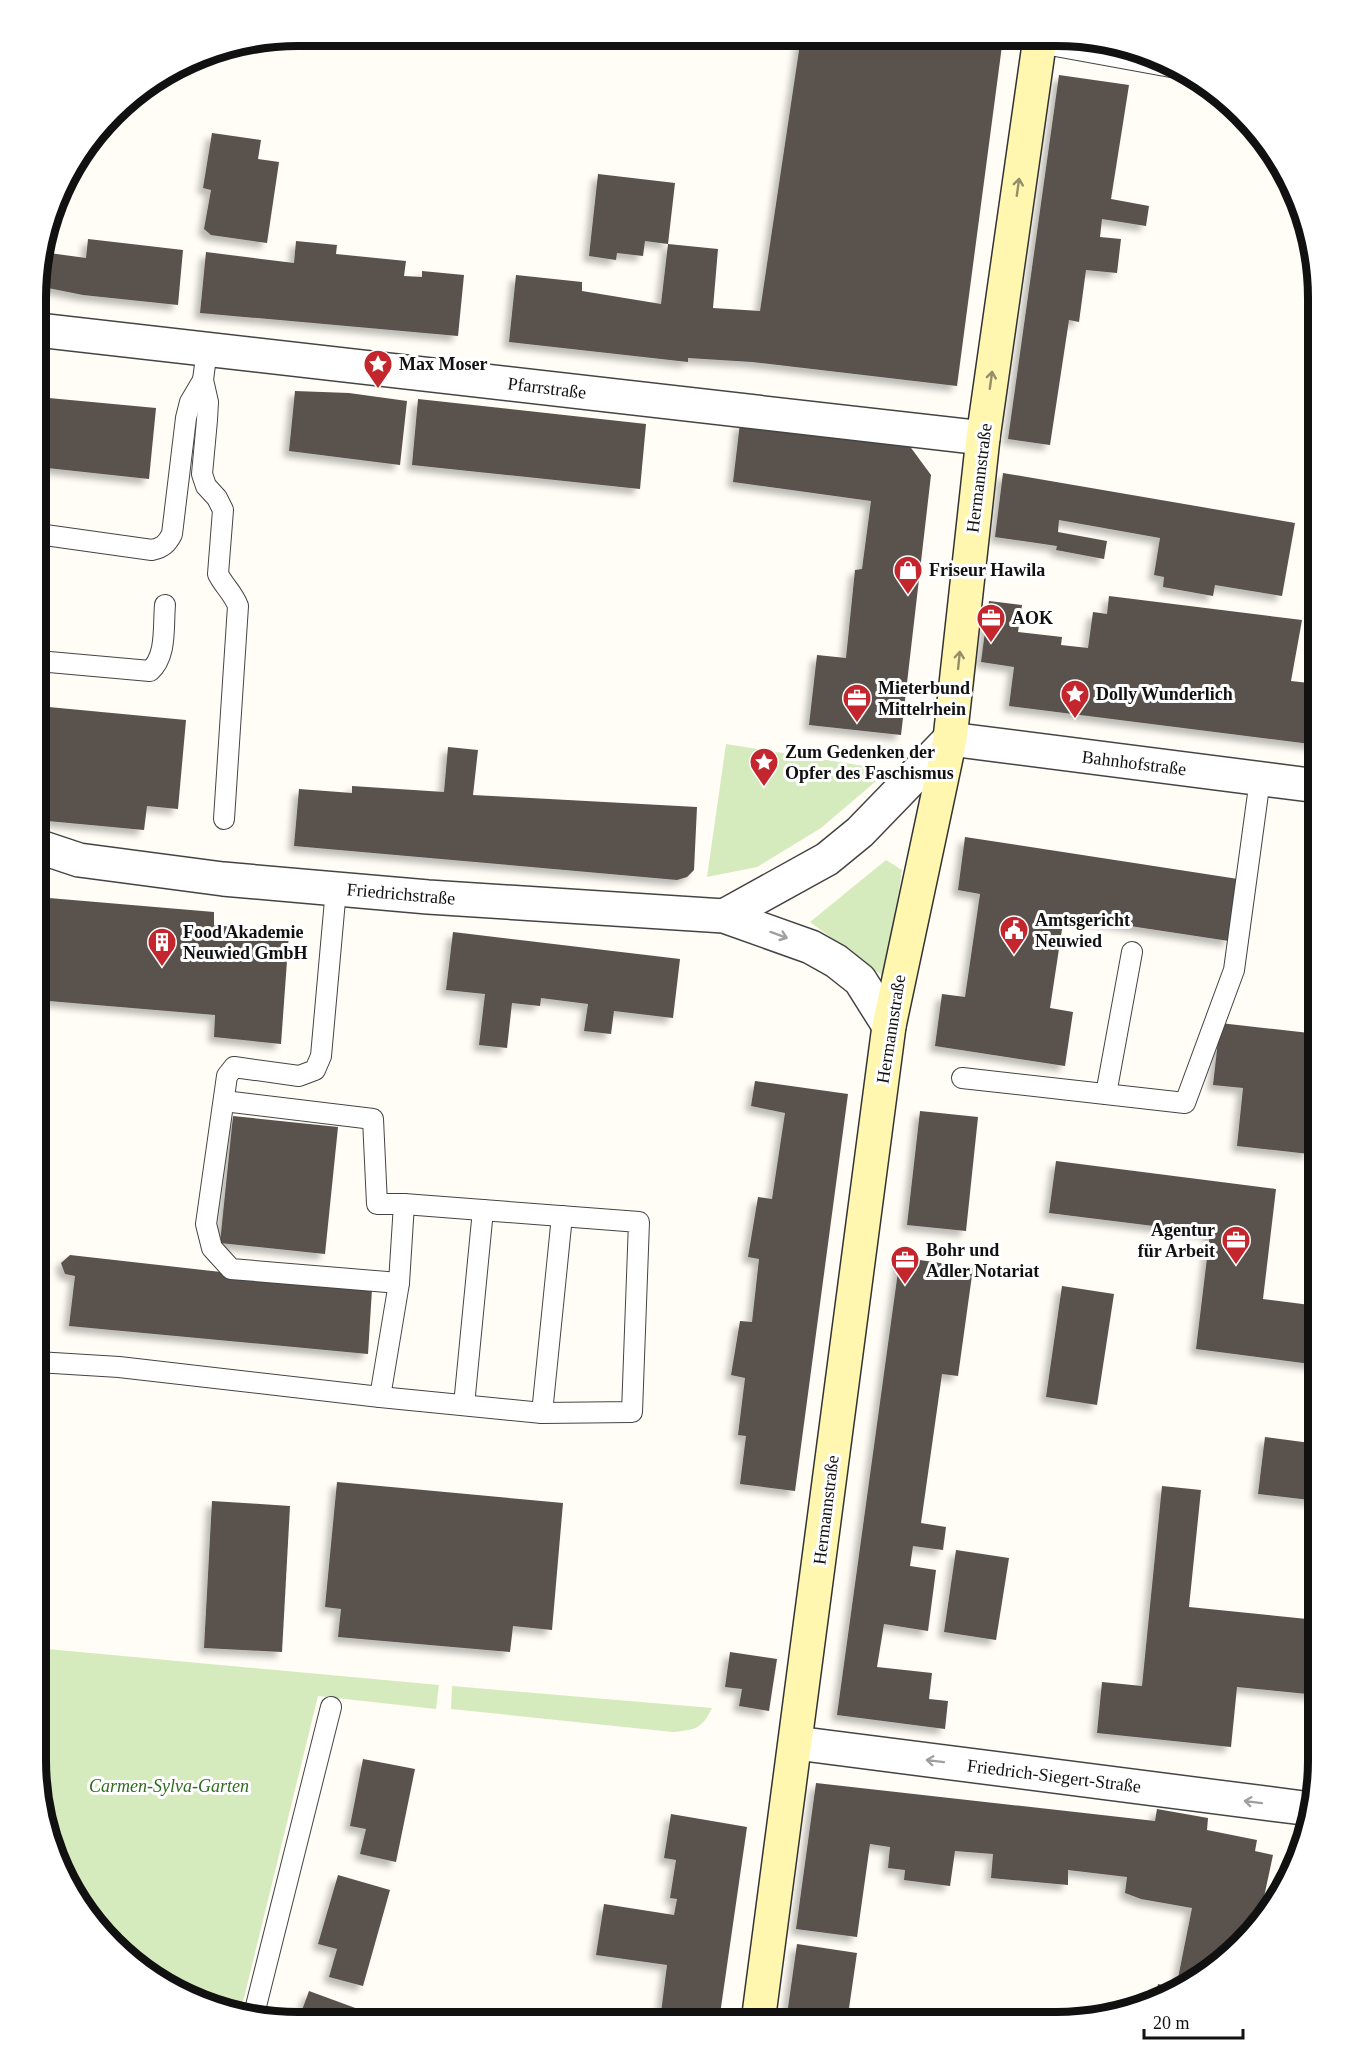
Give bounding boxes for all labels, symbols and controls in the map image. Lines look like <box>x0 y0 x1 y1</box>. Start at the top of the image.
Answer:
one-way arrow <box>1012 178 1023 198</box>
place icon: Max Moser <box>362 348 394 390</box>
place label: Max Moser <box>399 354 487 374</box>
one-way arrow <box>986 371 997 391</box>
street label: Pfarrstraße <box>507 373 587 403</box>
street label: Hermannstraße <box>962 422 996 534</box>
shop icon: Friseur Hawila <box>892 554 924 596</box>
place label: Friseur Hawila <box>929 560 1045 580</box>
office icon: AOK <box>975 602 1007 644</box>
place label: AOK <box>1012 608 1053 628</box>
one-way arrow <box>954 650 965 670</box>
place label: Mieterbund Mittelrhein <box>878 678 970 719</box>
place icon: Dolly Wunderlich <box>1059 678 1091 720</box>
office icon: Mieterbund Mittelrhein <box>841 682 873 724</box>
place label: Dolly Wunderlich <box>1096 684 1233 704</box>
place label: Zum Gedenken der Opfer des Faschismus <box>785 742 954 783</box>
place icon: Zum Gedenken der Opfer des Faschismus <box>748 746 780 788</box>
street label: Bahnhofstraße <box>1081 747 1187 779</box>
street label: Friedrichstraße <box>346 879 456 909</box>
place label: Amtsgericht Neuwied <box>1035 910 1130 951</box>
public building icon: Amtsgericht Neuwied <box>998 914 1030 956</box>
place label: Food Akademie Neuwied GmbH <box>183 922 308 963</box>
building icon: Food Akademie Neuwied GmbH <box>146 926 178 968</box>
one-way arrow <box>769 931 788 942</box>
street label: Hermannstraße <box>873 973 909 1085</box>
place label: Agentur für Arbeit <box>1138 1220 1215 1261</box>
office icon: Agentur für Arbeit <box>1220 1224 1252 1266</box>
place label: Bohr und Adler Notariat <box>926 1240 1039 1281</box>
office icon: Bohr und Adler Notariat <box>889 1244 921 1286</box>
street label: Hermannstraße <box>809 1454 843 1566</box>
one-way arrow <box>925 1755 945 1766</box>
street label: Friedrich-Siegert-Straße <box>966 1755 1142 1797</box>
park label: Carmen-Sylva-Garten <box>89 1776 249 1796</box>
one-way arrow <box>1244 1796 1264 1807</box>
scale bar <box>1144 2002 1243 2040</box>
text: 20 m <box>1153 2013 1190 2033</box>

